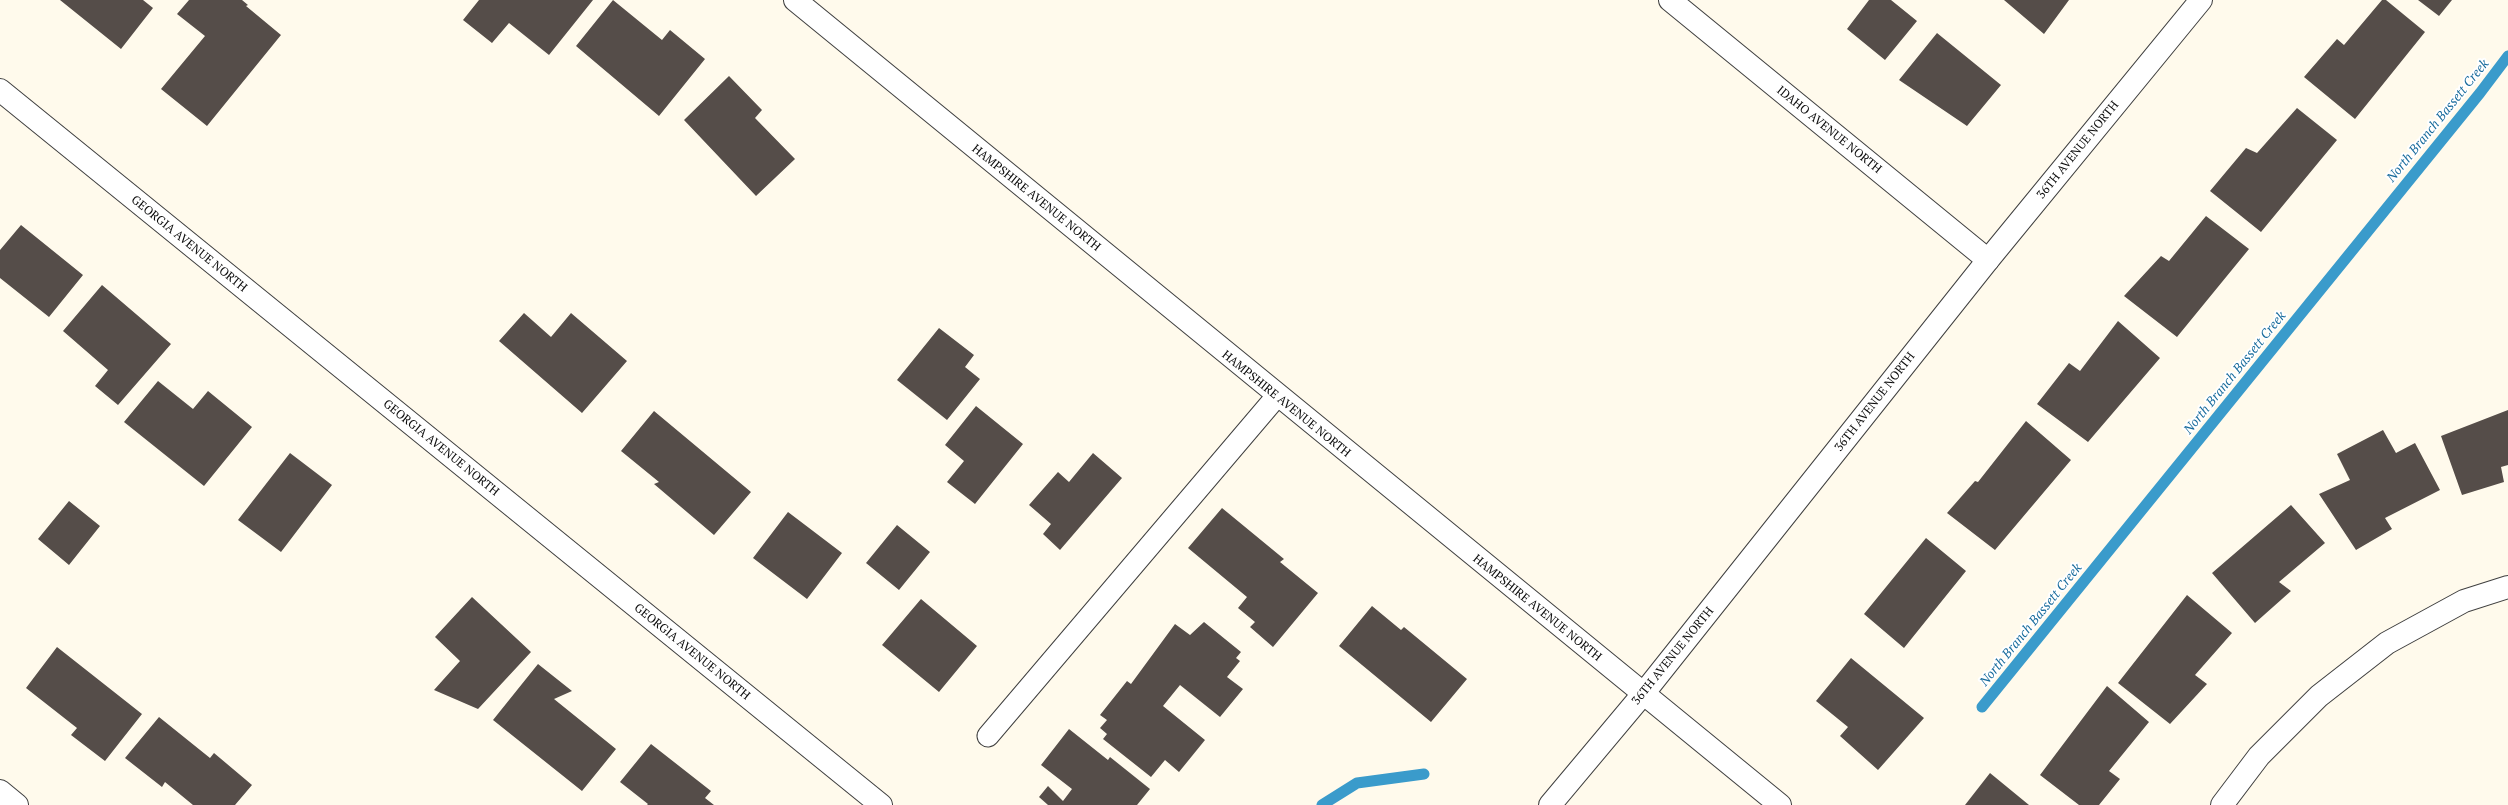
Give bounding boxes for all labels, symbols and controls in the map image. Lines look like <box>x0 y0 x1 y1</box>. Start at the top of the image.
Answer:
water label: North Branch Bassett Creek <box>2384 57 2492 185</box>
street label: IDAHO AVENUE NORTH <box>1774 83 1884 177</box>
street label: 36TH AVENUE NORTH <box>2034 98 2122 202</box>
street label: HAMPSHIRE AVENUE NORTH <box>969 142 1103 254</box>
street label: GEORGIA AVENUE NORTH <box>128 193 250 295</box>
water label: North Branch Bassett Creek <box>2181 309 2289 437</box>
street label: HAMPSHIRE AVENUE NORTH <box>1219 348 1353 460</box>
street label: 36TH AVENUE NORTH <box>1832 350 1918 454</box>
street label: GEORGIA AVENUE NORTH <box>380 397 502 499</box>
street label: HAMPSHIRE AVENUE NORTH <box>1470 552 1604 664</box>
water label: North Branch Bassett Creek <box>1977 561 2085 689</box>
street label: GEORGIA AVENUE NORTH <box>631 601 753 703</box>
street label: 36TH AVENUE NORTH <box>1629 604 1717 708</box>

